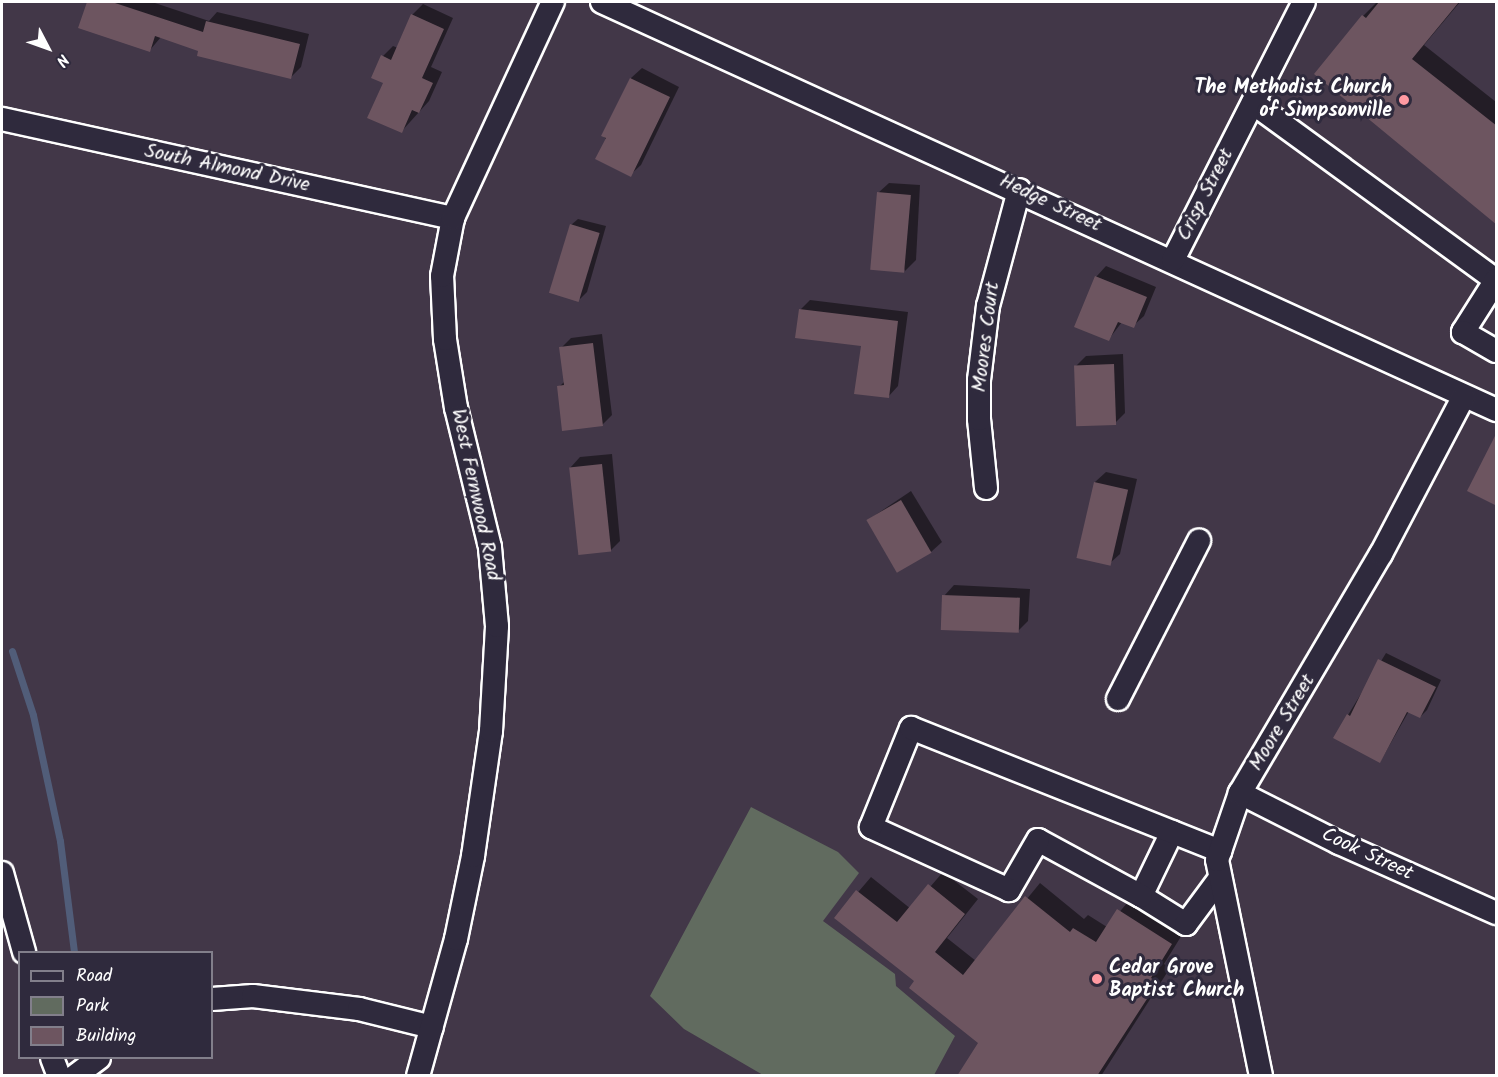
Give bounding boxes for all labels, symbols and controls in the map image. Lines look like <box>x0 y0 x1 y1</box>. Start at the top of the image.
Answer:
north arrow <box>18 18 78 78</box>
text: N <box>49 48 75 72</box>
place label: The Methodist Church of Simpsonville <box>1194 77 1392 124</box>
marker: The Methodist Church of Simpsonville <box>1397 93 1411 107</box>
street label: South Almond Drive <box>142 140 312 198</box>
street label: Crisp Street <box>1173 145 1239 245</box>
street label: Hedge Street <box>995 170 1105 238</box>
street label: Moores Court <box>968 280 1006 394</box>
street label: West Fernwood Road <box>445 407 505 583</box>
street label: Moore Street <box>1245 670 1321 776</box>
street label: Cook Street <box>1317 823 1417 887</box>
legend <box>18 951 213 1059</box>
place label: Cedar Grove Baptist Church <box>1109 956 1244 1003</box>
text: Road <box>76 962 112 991</box>
marker: Cedar Grove Baptist Church <box>1090 972 1104 986</box>
text: Park <box>76 992 109 1021</box>
text: Building <box>76 1022 136 1051</box>

